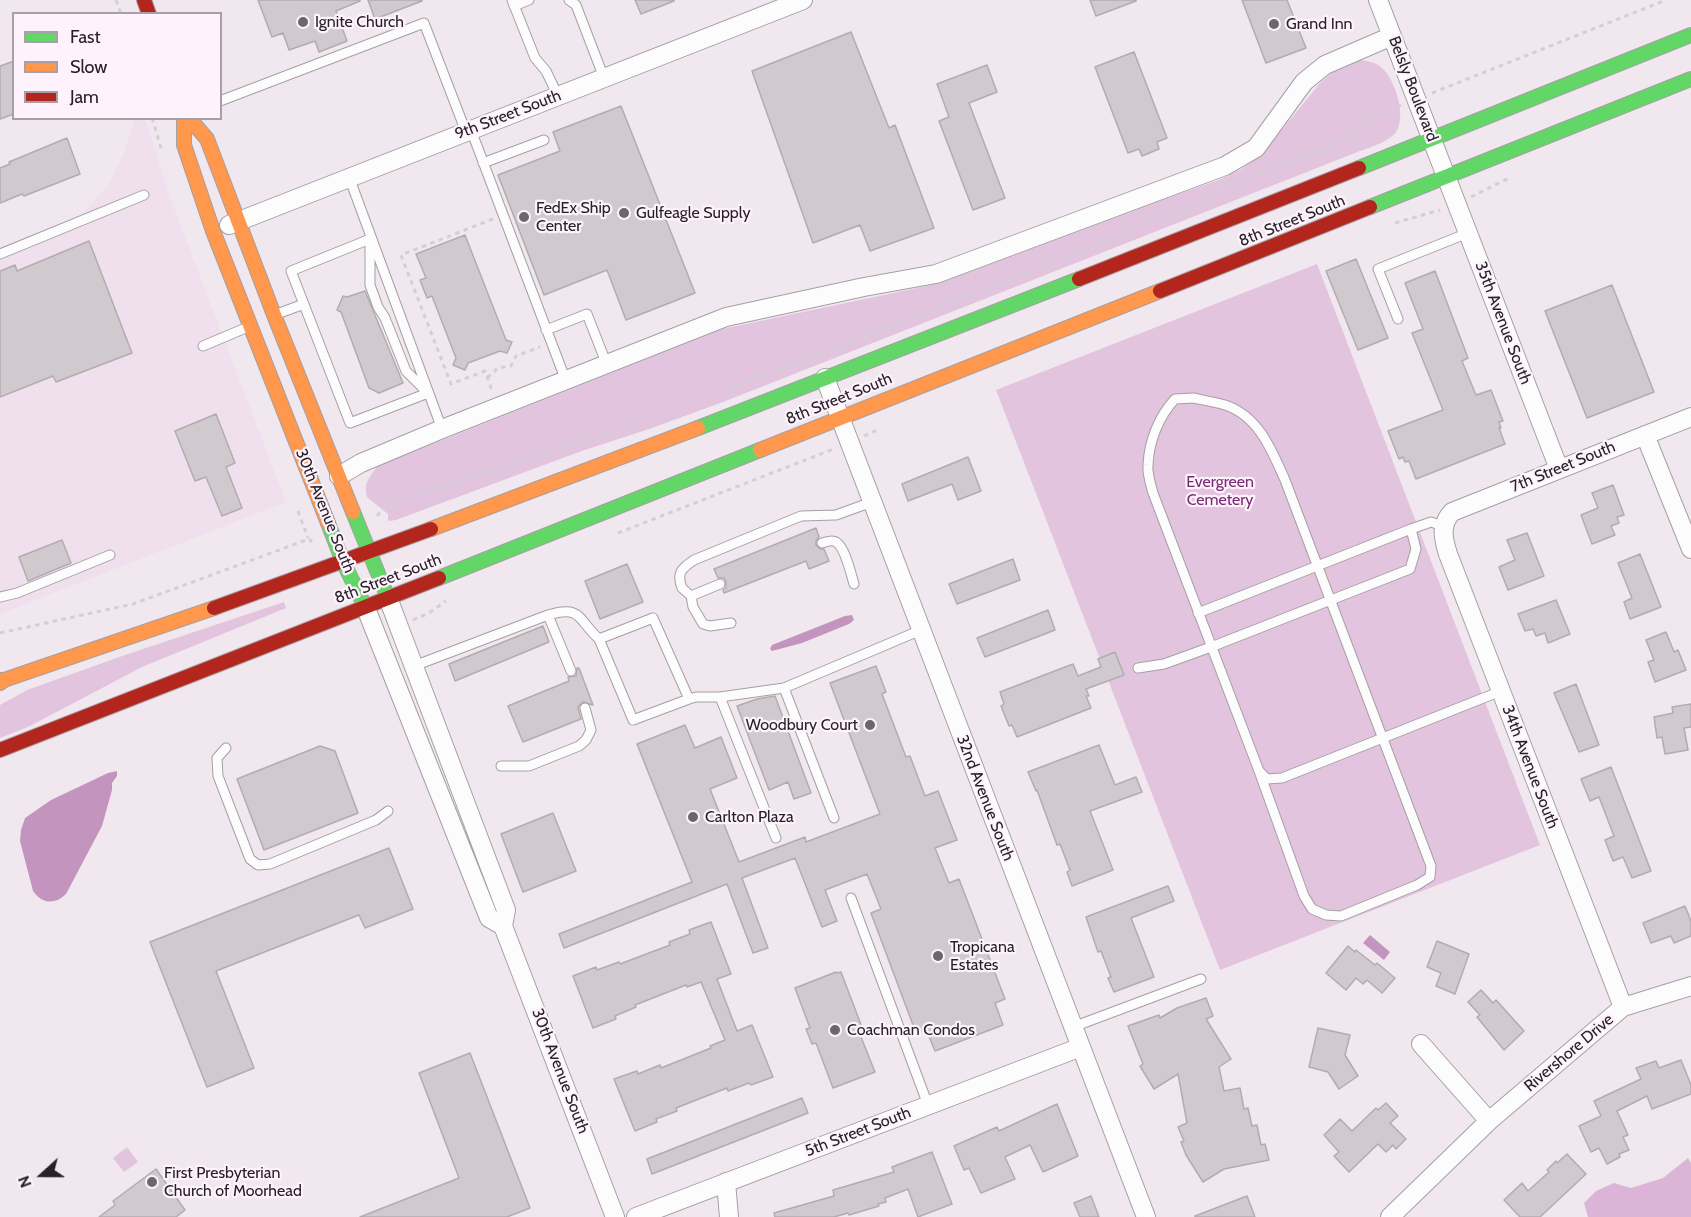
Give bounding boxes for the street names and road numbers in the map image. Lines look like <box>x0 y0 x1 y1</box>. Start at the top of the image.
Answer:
street label: Belsly Boulevard <box>1384 34 1442 144</box>
street label: 9th Street South <box>452 86 564 144</box>
street label: 8th Street South <box>1236 191 1348 251</box>
street label: 35th Avenue South <box>1471 259 1535 387</box>
street label: 8th Street South <box>783 369 895 429</box>
street label: 7th Street South <box>1508 437 1618 497</box>
street label: 30th Avenue South <box>291 446 359 576</box>
street label: 8th Street South <box>332 550 444 608</box>
street label: 34th Avenue South <box>1498 703 1562 831</box>
street label: 32nd Avenue South <box>952 732 1018 864</box>
street label: 30th Avenue South <box>527 1006 593 1136</box>
street label: Rivershore Drive <box>1520 1010 1618 1096</box>
street label: 5th Street South <box>802 1103 914 1161</box>

